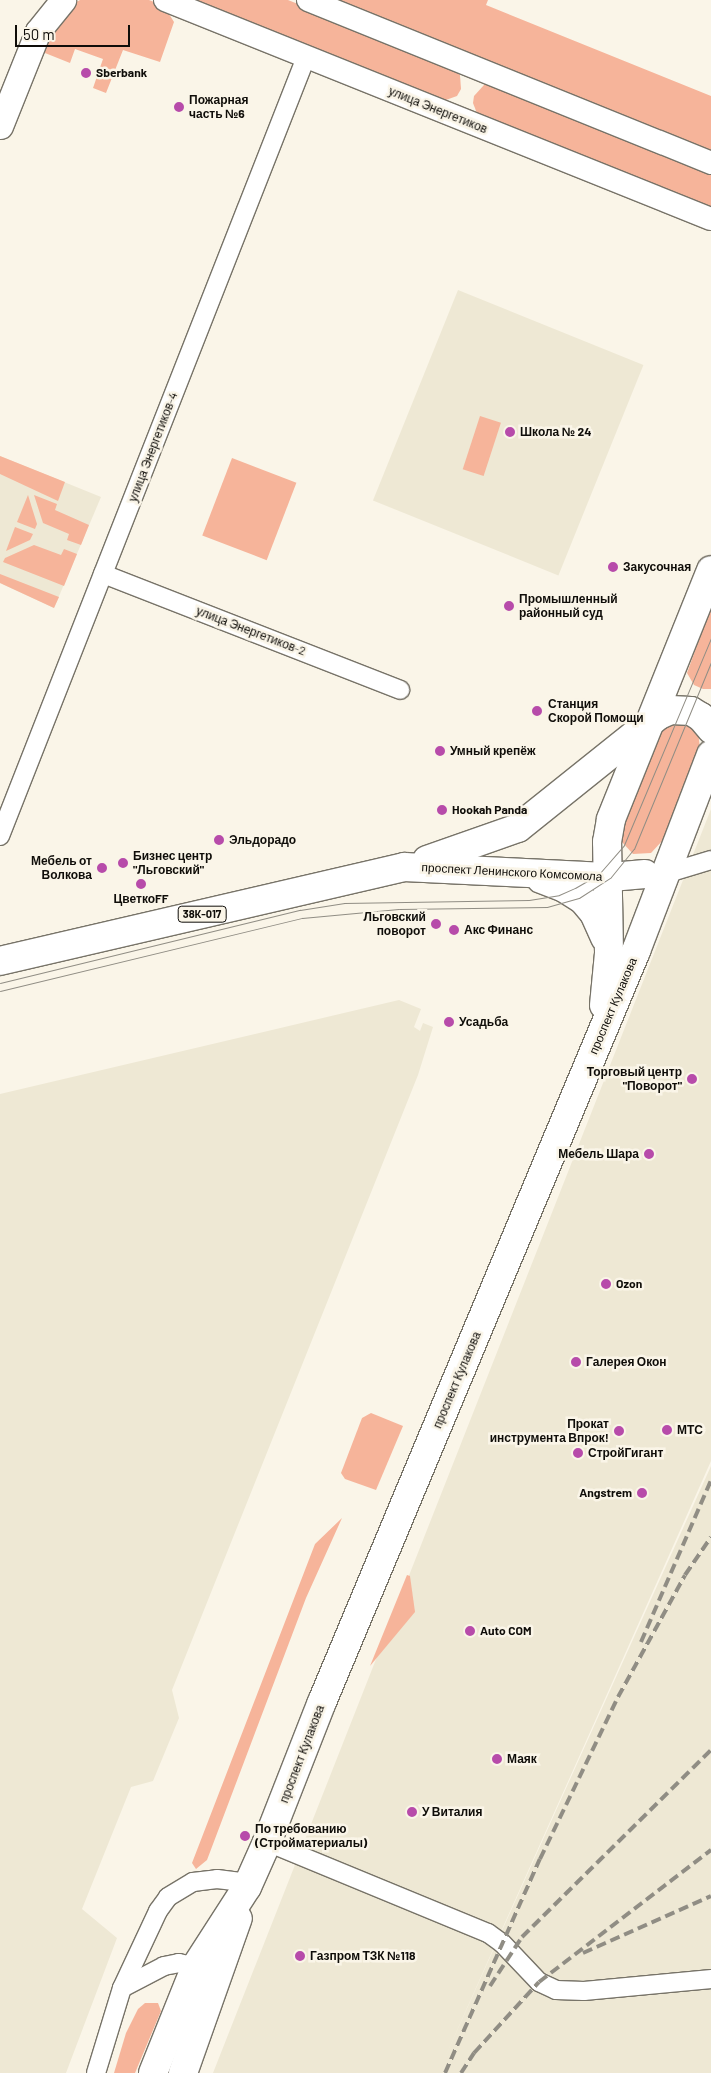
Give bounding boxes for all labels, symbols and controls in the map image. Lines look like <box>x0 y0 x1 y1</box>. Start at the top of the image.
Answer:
scale bar <box>18 15 132 47</box>
text: 50 m <box>23 25 55 43</box>
place label: Sberbank <box>96 66 147 80</box>
marker: Sberbank <box>80 67 92 79</box>
street label: улица Энергетиков <box>387 84 489 136</box>
place label: Пожарная часть №6 <box>189 93 248 121</box>
marker: Пожарная часть №6 <box>173 101 185 113</box>
street label: улица Энергетиков-4 <box>125 390 181 504</box>
place label: Школа № 24 <box>520 425 591 439</box>
marker: Школа № 24 <box>504 426 516 438</box>
place label: Закусочная <box>623 560 691 574</box>
marker: Закусочная <box>607 561 619 573</box>
place label: Промышленный районный суд <box>519 592 618 620</box>
marker: Промышленный районный суд <box>503 600 515 612</box>
street label: улица Энергетиков-2 <box>194 603 308 659</box>
place label: Станция Скорой Помощи <box>548 697 644 725</box>
marker: Станция Скорой Помощи <box>530 704 544 718</box>
place label: Умный крепёж <box>450 744 535 758</box>
marker: Умный крепёж <box>434 745 446 757</box>
place label: Hookah Panda <box>452 803 527 817</box>
marker: Hookah Panda <box>436 804 448 816</box>
place label: Эльдорадо <box>229 833 296 847</box>
marker: Эльдорадо <box>213 834 225 846</box>
place label: Бизнес центр "Льговский" <box>133 849 212 877</box>
place label: Мебель от Волкова <box>31 854 92 882</box>
marker: Бизнес центр "Льговский" <box>117 857 129 869</box>
street label: проспект Ленинского Комсомола <box>421 860 603 884</box>
marker: Мебель от Волкова <box>96 862 108 874</box>
marker: ЦветкоFF <box>135 878 147 890</box>
place label: ЦветкоFF <box>114 892 168 906</box>
road number: 38К-017 <box>177 906 227 922</box>
place label: Льговский поворот <box>364 910 426 938</box>
marker: Льговский поворот <box>430 918 442 930</box>
place label: Акс Финанс <box>464 923 533 937</box>
marker: Акс Финанс <box>448 924 460 936</box>
street label: проспект Кулакова <box>586 955 640 1057</box>
place label: Усадьба <box>459 1015 508 1029</box>
marker: Усадьба <box>443 1016 455 1028</box>
place label: Торговый центр "Поворот" <box>587 1065 682 1093</box>
marker: Торговый центр "Поворот" <box>686 1073 698 1085</box>
place label: Мебель Шара <box>558 1147 639 1161</box>
marker: Мебель Шара <box>643 1148 655 1160</box>
place label: Ozon <box>616 1277 642 1291</box>
marker: Ozon <box>600 1278 612 1290</box>
street label: проспект Кулакова <box>430 1329 484 1431</box>
place label: Галерея Окон <box>586 1355 667 1369</box>
marker: Галерея Окон <box>570 1356 582 1368</box>
place label: Прокат инструмента Впрок! <box>490 1417 609 1445</box>
place label: МТС <box>677 1423 703 1437</box>
marker: МТС <box>661 1424 673 1436</box>
marker: Прокат инструмента Впрок! <box>613 1425 625 1437</box>
place label: СтройГигант <box>588 1446 663 1460</box>
marker: СтройГигант <box>572 1447 584 1459</box>
place label: Angstrem <box>579 1486 632 1500</box>
marker: Angstrem <box>636 1487 648 1499</box>
place label: Auto COM <box>480 1624 531 1638</box>
marker: Auto COM <box>464 1625 476 1637</box>
street label: проспект Кулакова <box>277 1703 327 1805</box>
place label: Маяк <box>507 1752 537 1766</box>
marker: Маяк <box>491 1753 503 1765</box>
place label: У Виталия <box>422 1805 482 1819</box>
marker: У Виталия <box>406 1806 418 1818</box>
place label: По требованию (Стройматериалы) <box>255 1822 367 1850</box>
marker: По требованию (Стройматериалы) <box>239 1830 251 1842</box>
place label: Газпром ТЗК №118 <box>310 1949 415 1963</box>
marker: Газпром ТЗК №118 <box>294 1950 306 1962</box>

